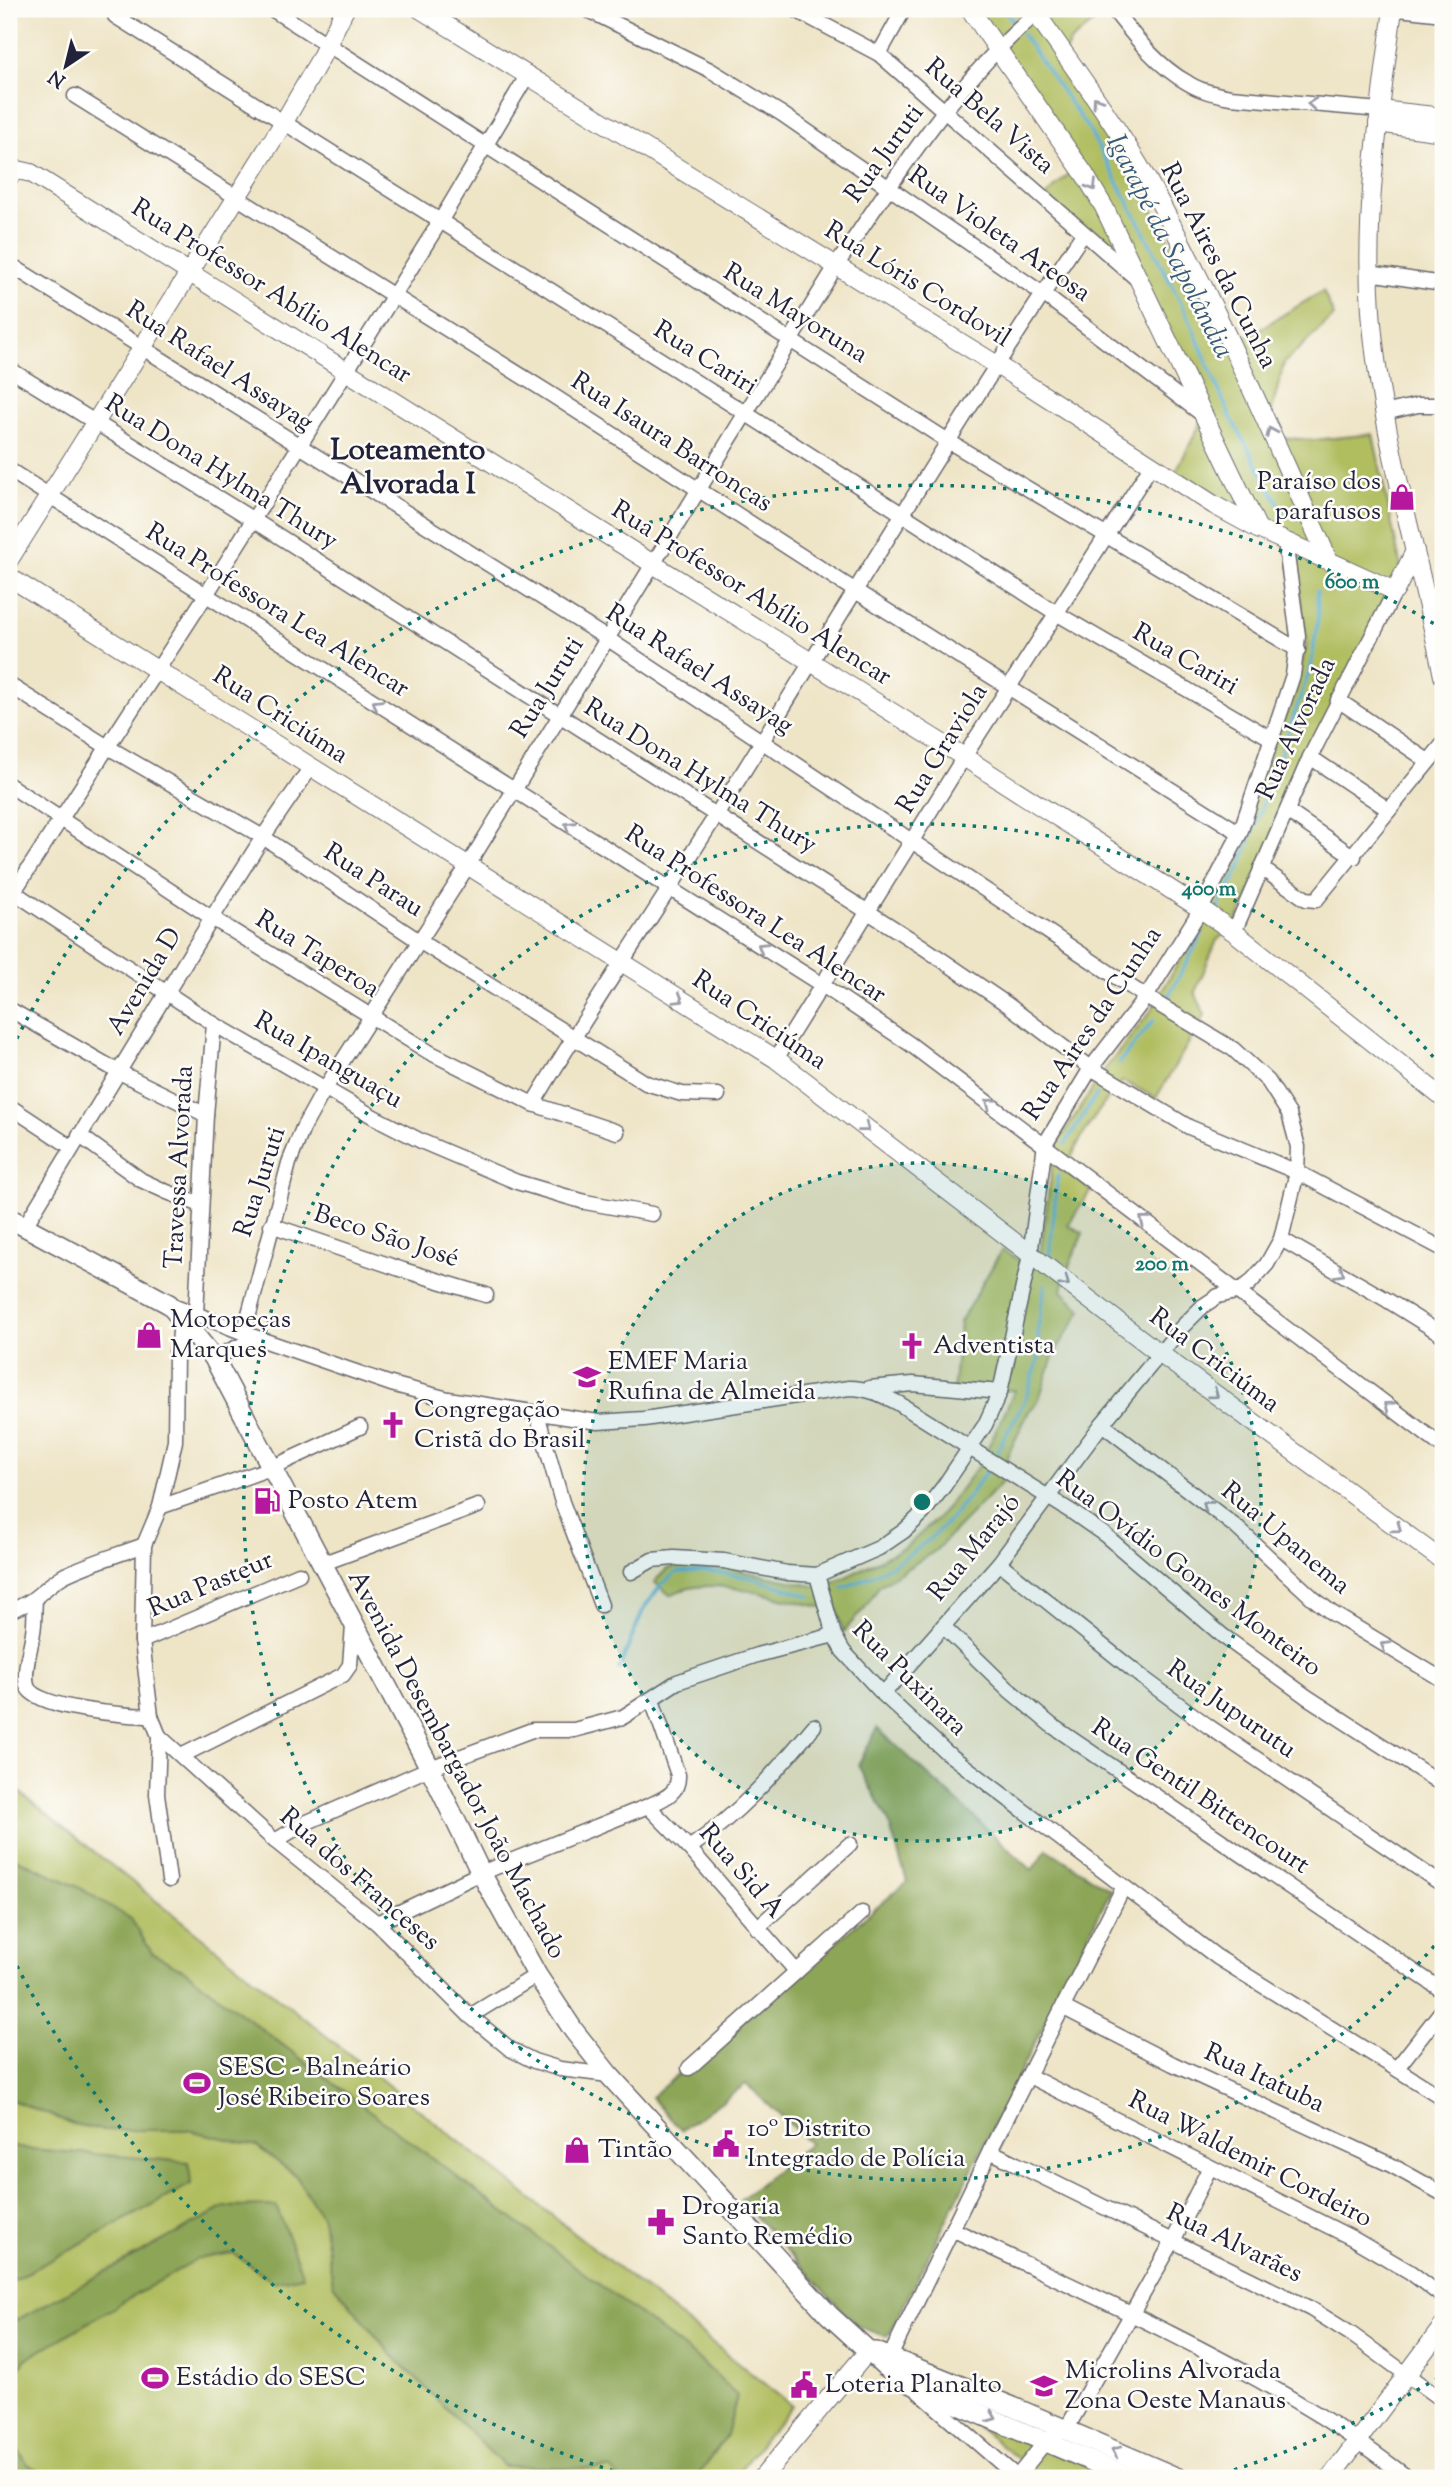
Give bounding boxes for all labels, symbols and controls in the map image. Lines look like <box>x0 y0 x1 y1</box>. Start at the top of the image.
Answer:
north arrow <box>32 32 102 102</box>
street label: Rua Bela Vista <box>916 50 1062 184</box>
text: N <box>44 62 72 93</box>
one-way arrow <box>1093 96 1105 109</box>
street label: Rua Juruti <box>837 97 933 211</box>
one-way arrow <box>1306 97 1317 112</box>
water label: Igarapé da Sapolândia <box>1095 128 1243 366</box>
street label: Rua Aires da Cunha <box>1150 157 1286 375</box>
street label: Rua Violeta Areosa <box>900 158 1098 312</box>
one-way arrow <box>1083 179 1096 192</box>
street label: Rua Professor Abílio Alencar <box>124 190 419 394</box>
street label: Rua Lóris Cordovil <box>817 213 1017 357</box>
street label: Rua Mayoruna <box>715 255 875 373</box>
street label: Rua Rafael Assayag <box>118 292 320 442</box>
street label: Rua Cariri <box>646 312 764 406</box>
street label: Rua Isaura Barroncas <box>563 364 779 522</box>
street label: Rua Dona Hylma Thury <box>97 386 345 560</box>
one-way arrow <box>1265 427 1279 439</box>
district label: Loteamento Alvorada I <box>330 430 486 507</box>
place label: Paraíso dos parafusos <box>1257 464 1381 531</box>
shop icon: Paraíso dos parafusos <box>1387 482 1417 512</box>
street label: Rua Professor Abílio Alencar <box>604 492 899 696</box>
street label: Rua Professora Lea Alencar <box>138 515 416 708</box>
text: 600 m <box>1325 568 1380 598</box>
street label: Rua Rafael Assayag <box>598 595 800 745</box>
street label: Rua Cariri <box>1125 615 1245 705</box>
street label: Rua Juruti <box>502 630 594 746</box>
street label: Rua Alvorada <box>1248 652 1346 806</box>
street label: Rua Criciúma <box>205 658 355 774</box>
street label: Rua Graviola <box>888 677 998 821</box>
street label: Rua Dona Hylma Thury <box>576 690 824 864</box>
one-way arrow <box>372 699 385 712</box>
street label: Rua Professora Lea Alencar <box>617 816 893 1014</box>
one-way arrow <box>564 821 577 834</box>
street label: Rua Parau <box>316 835 430 927</box>
text: 400 m <box>1181 875 1237 905</box>
street label: Rua Taperoa <box>248 902 386 1008</box>
street label: Rua Aires da Cunha <box>1014 920 1172 1128</box>
street label: Avenida D <box>98 921 192 1043</box>
one-way arrow <box>756 942 769 955</box>
street label: Rua Criciúma <box>684 962 834 1080</box>
one-way arrow <box>671 990 684 1003</box>
street label: Rua Ipanguaçu <box>247 1003 409 1119</box>
street label: Travessa Alvorada <box>156 1064 204 1270</box>
one-way arrow <box>985 1099 998 1111</box>
one-way arrow <box>857 1120 870 1133</box>
street label: Rua Juruti <box>226 1122 296 1242</box>
street label: Beco São José <box>308 1196 464 1278</box>
one-way arrow <box>1139 1216 1151 1229</box>
text: 200 m <box>1135 1250 1190 1280</box>
one-way arrow <box>1333 1265 1346 1278</box>
one-way arrow <box>1057 1273 1070 1286</box>
street label: Rua Criciúma <box>1141 1299 1287 1423</box>
place label: Motopeças Marques <box>170 1302 291 1369</box>
shop icon: Motopeças Marques <box>134 1320 164 1350</box>
place label: Adventista <box>933 1328 1055 1365</box>
church icon: Adventista <box>897 1331 927 1361</box>
place label: EMEF Maria Rufina de Almeida <box>608 1344 816 1411</box>
school or university icon: EMEF Maria Rufina de Almeida <box>572 1362 602 1392</box>
one-way arrow <box>1206 1386 1218 1398</box>
place label: Congregação Cristã do Brasil <box>414 1392 586 1459</box>
one-way arrow <box>1384 1401 1397 1414</box>
church icon: Congregação Cristã do Brasil <box>378 1410 408 1440</box>
street label: Rua Ovídio Gomes Monteiro <box>1047 1461 1329 1687</box>
street label: Rua Upanema <box>1212 1474 1358 1604</box>
place label: Posto Atem <box>288 1483 418 1520</box>
fuel station icon: Posto Atem <box>252 1486 282 1516</box>
street label: Rua Marajó <box>920 1486 1030 1610</box>
centre of rings <box>910 1490 934 1514</box>
one-way arrow <box>1202 1500 1215 1513</box>
one-way arrow <box>1390 1520 1402 1532</box>
street label: Rua Pasteur <box>143 1542 280 1628</box>
street label: Avenida Desembargador João Machado <box>337 1564 575 1966</box>
street label: Rua Puxinara <box>843 1613 975 1745</box>
one-way arrow <box>1379 1641 1392 1654</box>
street label: Rua Jupurutu <box>1159 1652 1303 1768</box>
street label: Rua Gentil Bittencourt <box>1083 1710 1317 1884</box>
street label: Rua dos Franceses <box>271 1800 447 1960</box>
street label: Rua Sid A <box>689 1817 793 1927</box>
street label: Rua Itatuba <box>1198 2035 1330 2123</box>
place label: SESC - Balneário José Ribeiro Soares <box>216 2050 430 2117</box>
sports icon: SESC - Balneário José Ribeiro Soares <box>182 2068 212 2098</box>
street label: Rua Waldemir Cordeiro <box>1122 2082 1378 2238</box>
place label: 10º Distrito Integrado de Polícia <box>747 2111 965 2178</box>
public building icon: 10º Distrito Integrado de Polícia <box>711 2129 741 2159</box>
place label: Tintão <box>598 2132 672 2169</box>
shop icon: Tintão <box>562 2135 592 2165</box>
place label: Drogaria Santo Remédio <box>682 2189 853 2256</box>
street label: Rua Alvarães <box>1160 2195 1308 2293</box>
pharmacy icon: Drogaria Santo Remédio <box>646 2207 676 2237</box>
place label: Microlins Alvorada Zona Oeste Manaus <box>1065 2353 1286 2420</box>
place label: Estádio do SESC <box>176 2360 366 2397</box>
sports icon: Estádio do SESC <box>140 2363 170 2393</box>
place label: Loteria Planalto <box>825 2367 1002 2404</box>
public building icon: Loteria Planalto <box>789 2370 819 2400</box>
school or university icon: Microlins Alvorada Zona Oeste Manaus <box>1029 2371 1059 2401</box>
one-way arrow <box>985 2409 997 2423</box>
one-way arrow <box>1110 2445 1123 2459</box>

